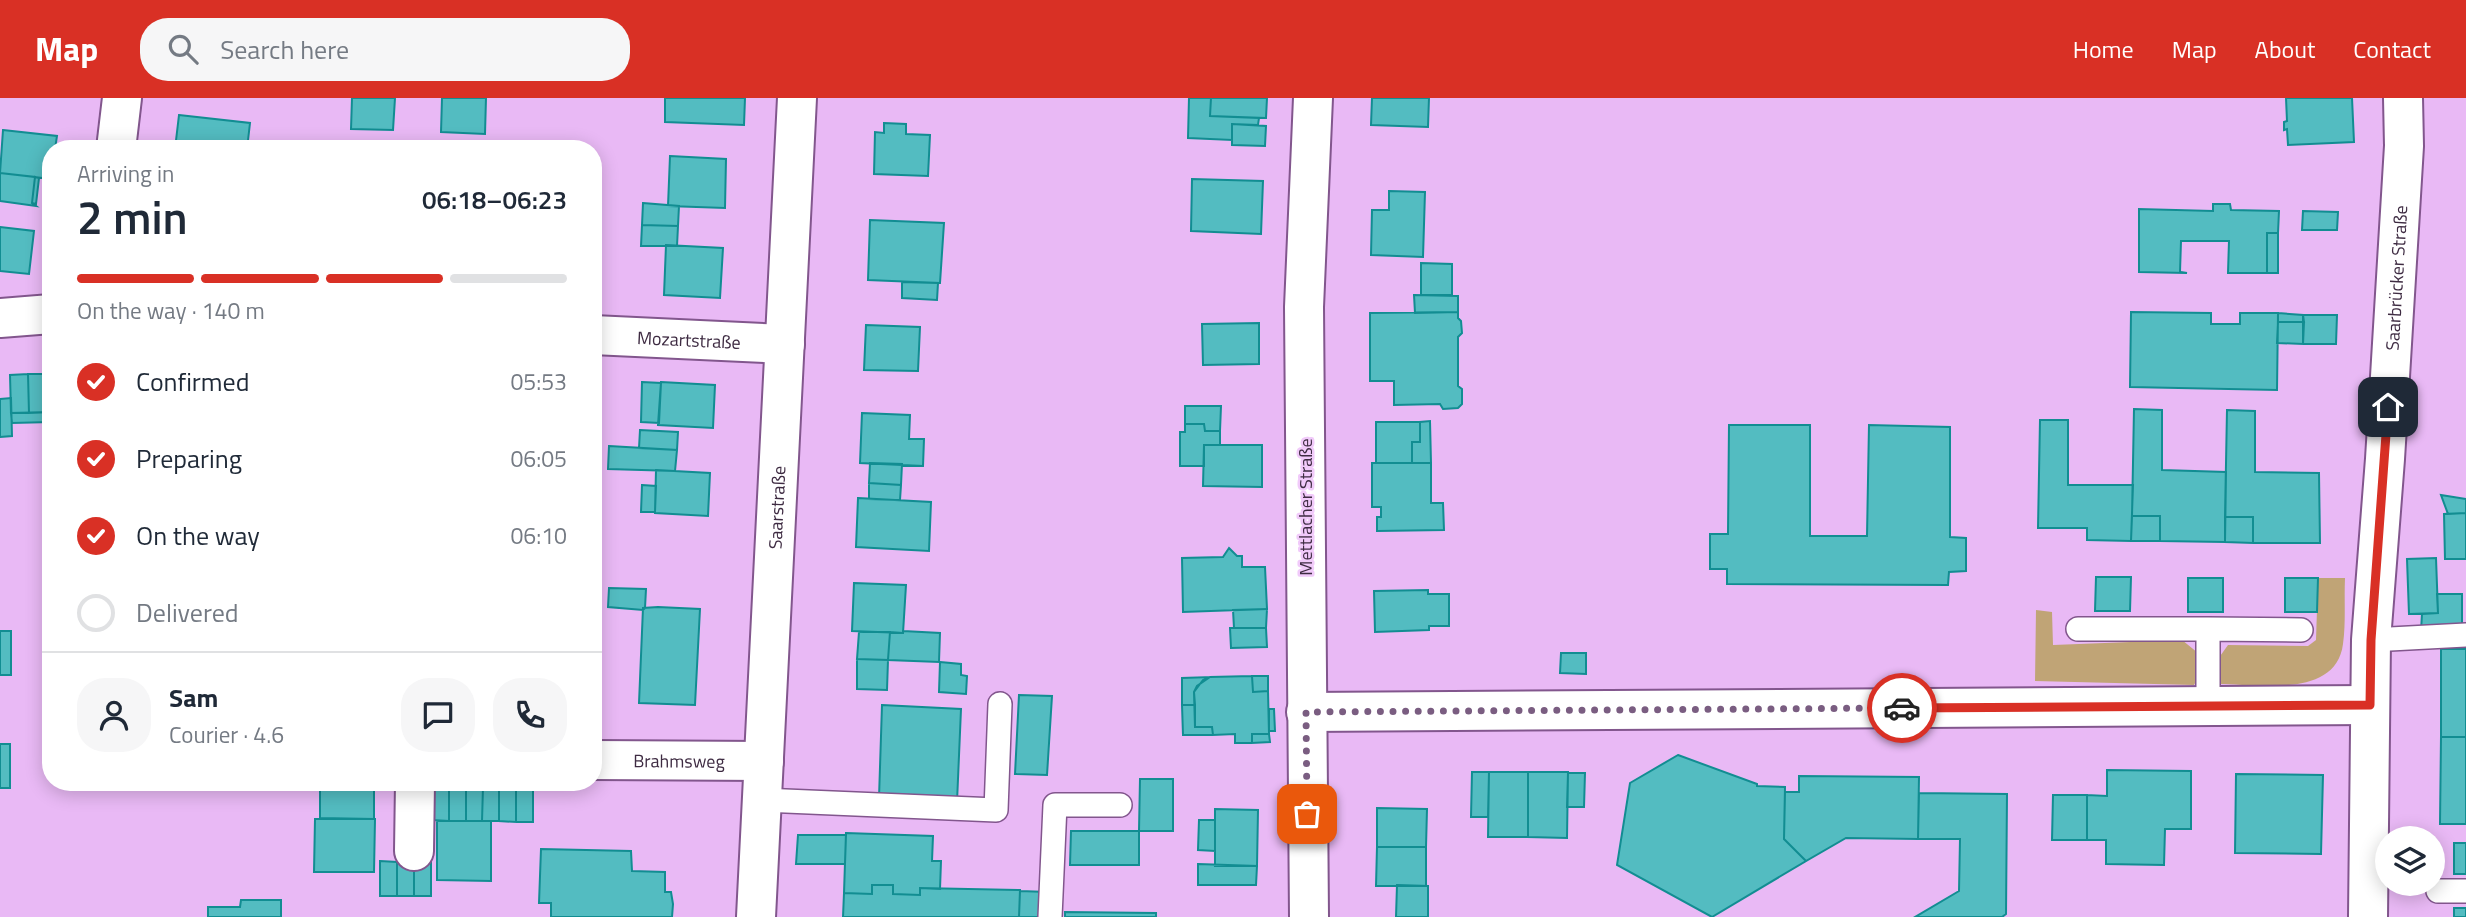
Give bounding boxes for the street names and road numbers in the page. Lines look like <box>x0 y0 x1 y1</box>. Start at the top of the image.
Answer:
street label: Saarbrücker Straße <box>2378 204 2414 351</box>
street label: Mozartstraße <box>636 324 741 355</box>
street label: Mettlacher Straße <box>1292 438 1319 576</box>
street label: Saarstraße <box>761 465 792 550</box>
street label: Brahmsweg <box>633 747 725 774</box>

